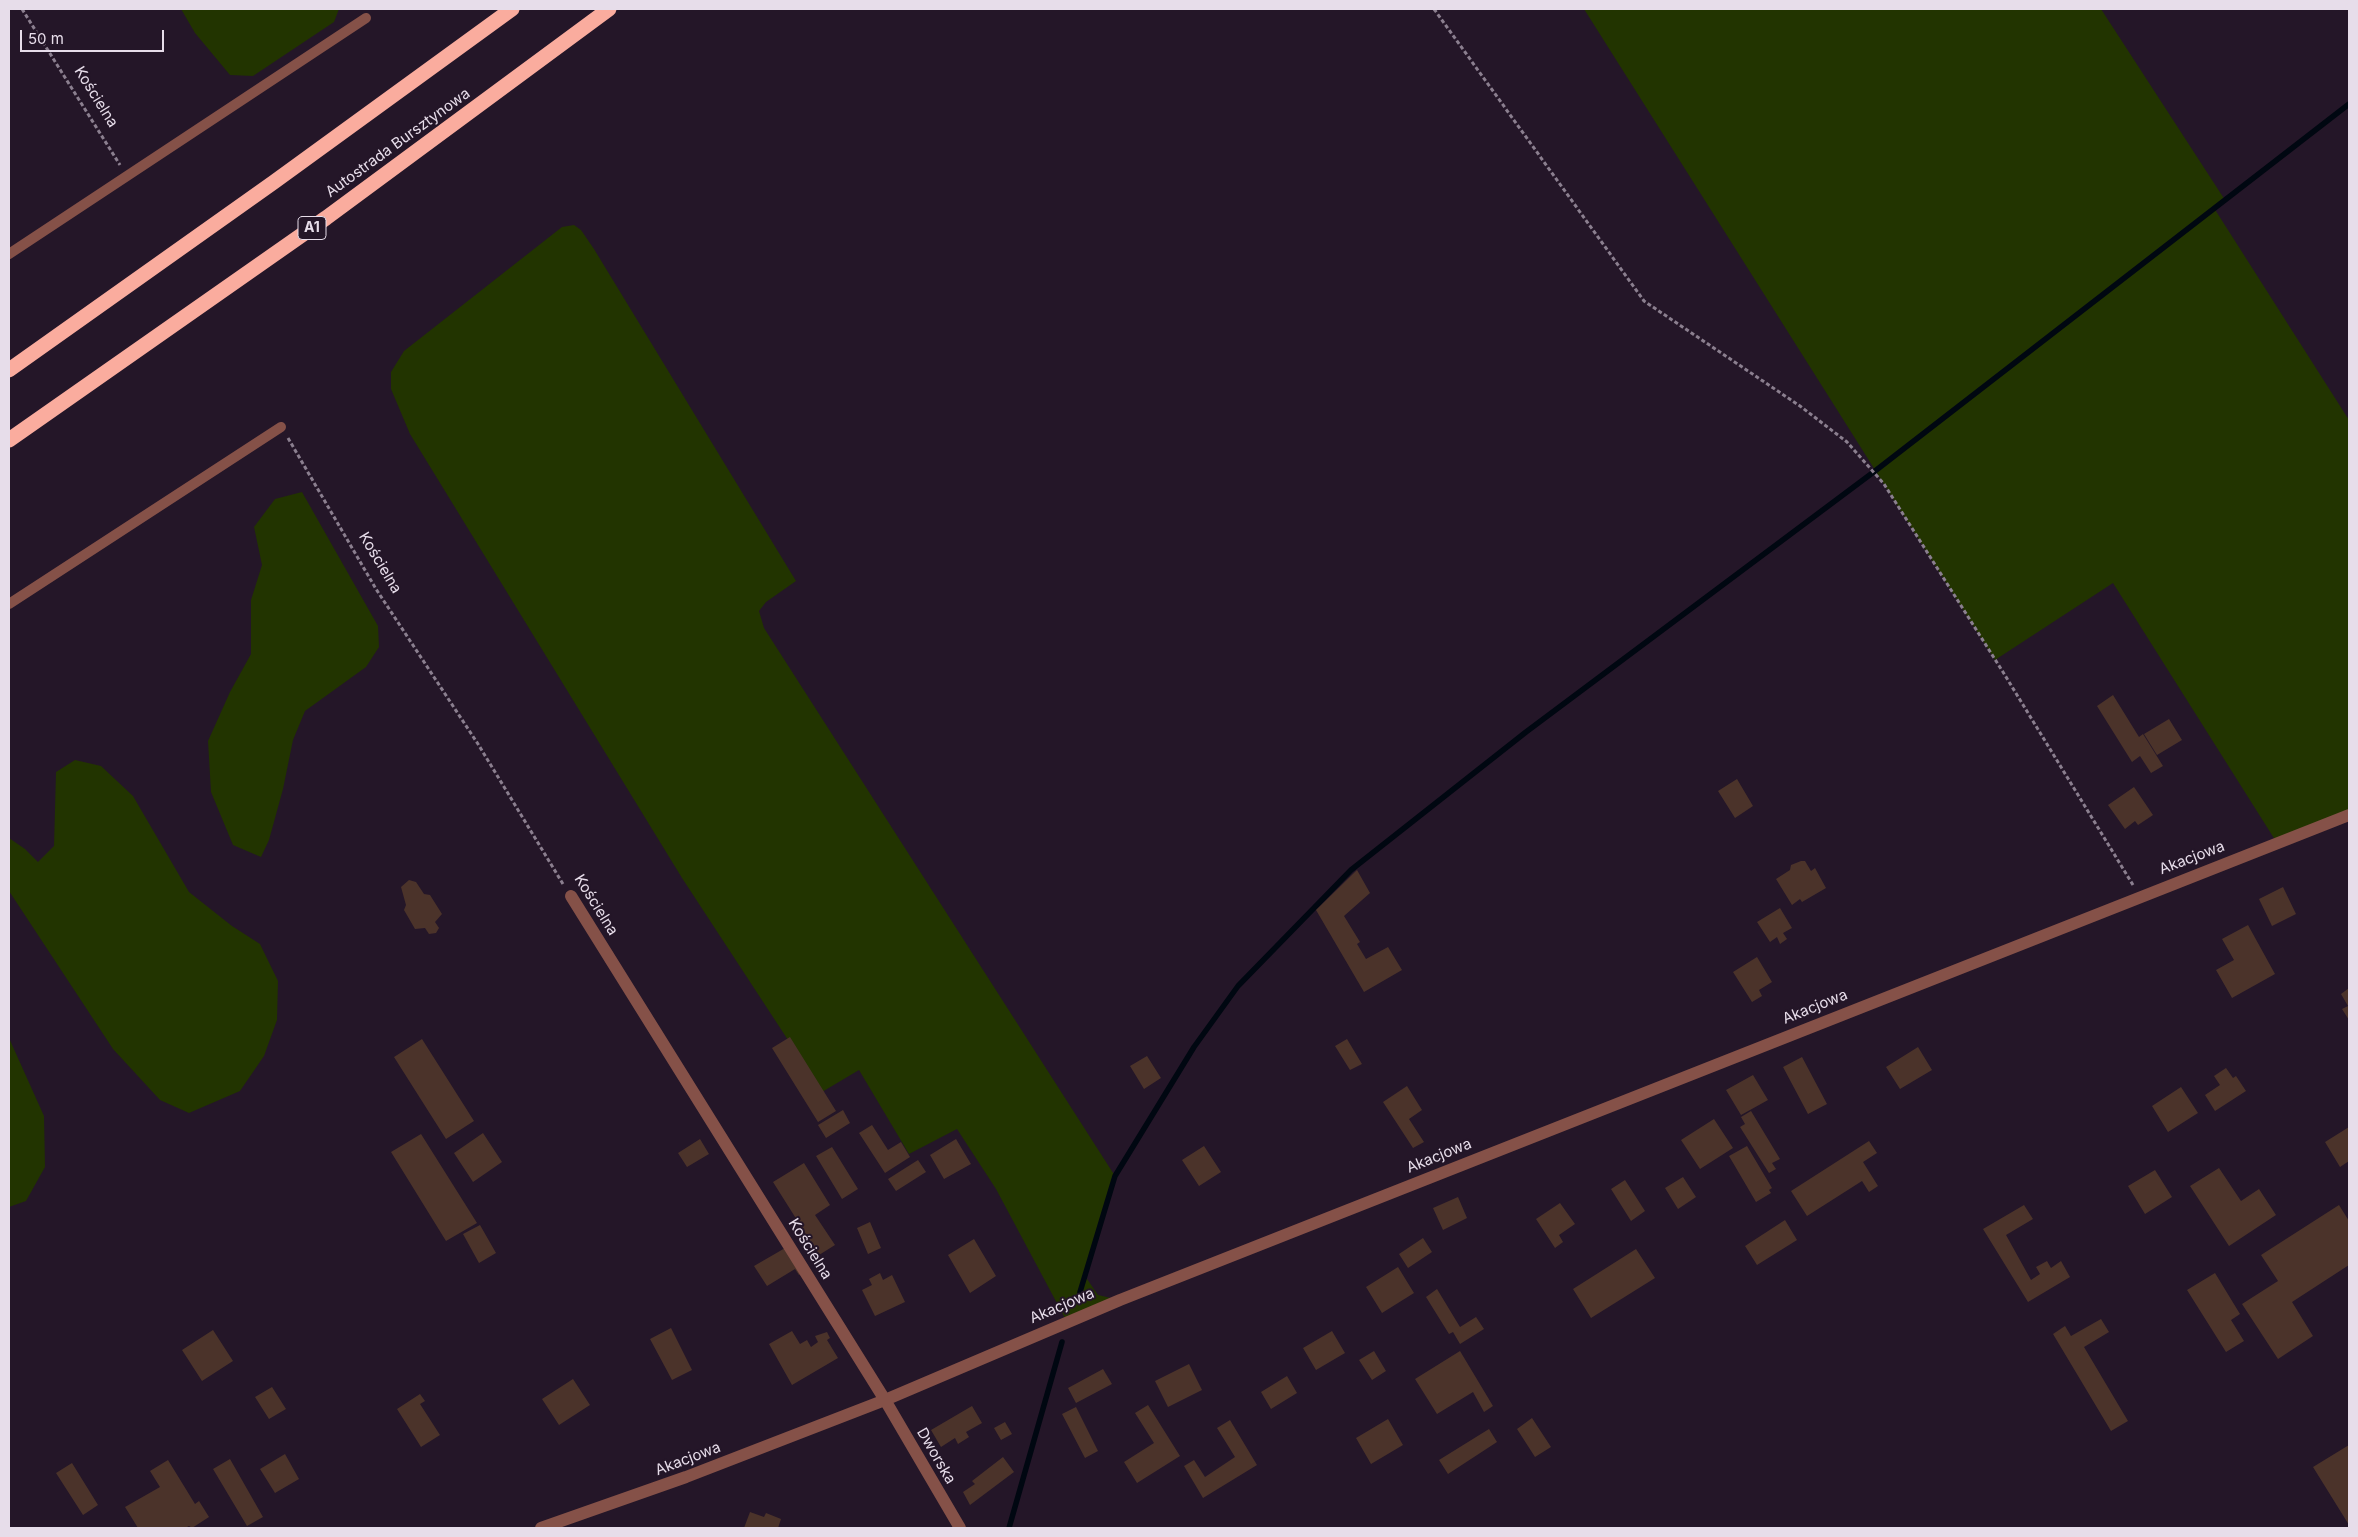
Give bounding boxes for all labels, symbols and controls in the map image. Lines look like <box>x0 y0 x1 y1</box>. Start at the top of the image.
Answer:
scale bar <box>22 20 166 52</box>
text: 50 m <box>28 29 64 48</box>
street label: Kościelna <box>70 63 122 131</box>
street label: Autostrada Bursztynowa <box>322 85 474 201</box>
road number: A1 <box>298 217 326 240</box>
street label: Kościelna <box>355 529 405 597</box>
street label: Akacjowa <box>2157 837 2227 879</box>
street label: Kościelna <box>570 871 622 939</box>
street label: Akacjowa <box>1780 986 1850 1028</box>
street label: Akacjowa <box>1404 1135 1474 1177</box>
street label: Kościelna <box>784 1215 836 1283</box>
street label: Akacjowa <box>1027 1284 1097 1328</box>
street label: Dworska <box>913 1425 959 1487</box>
street label: Akacjowa <box>653 1438 723 1480</box>

